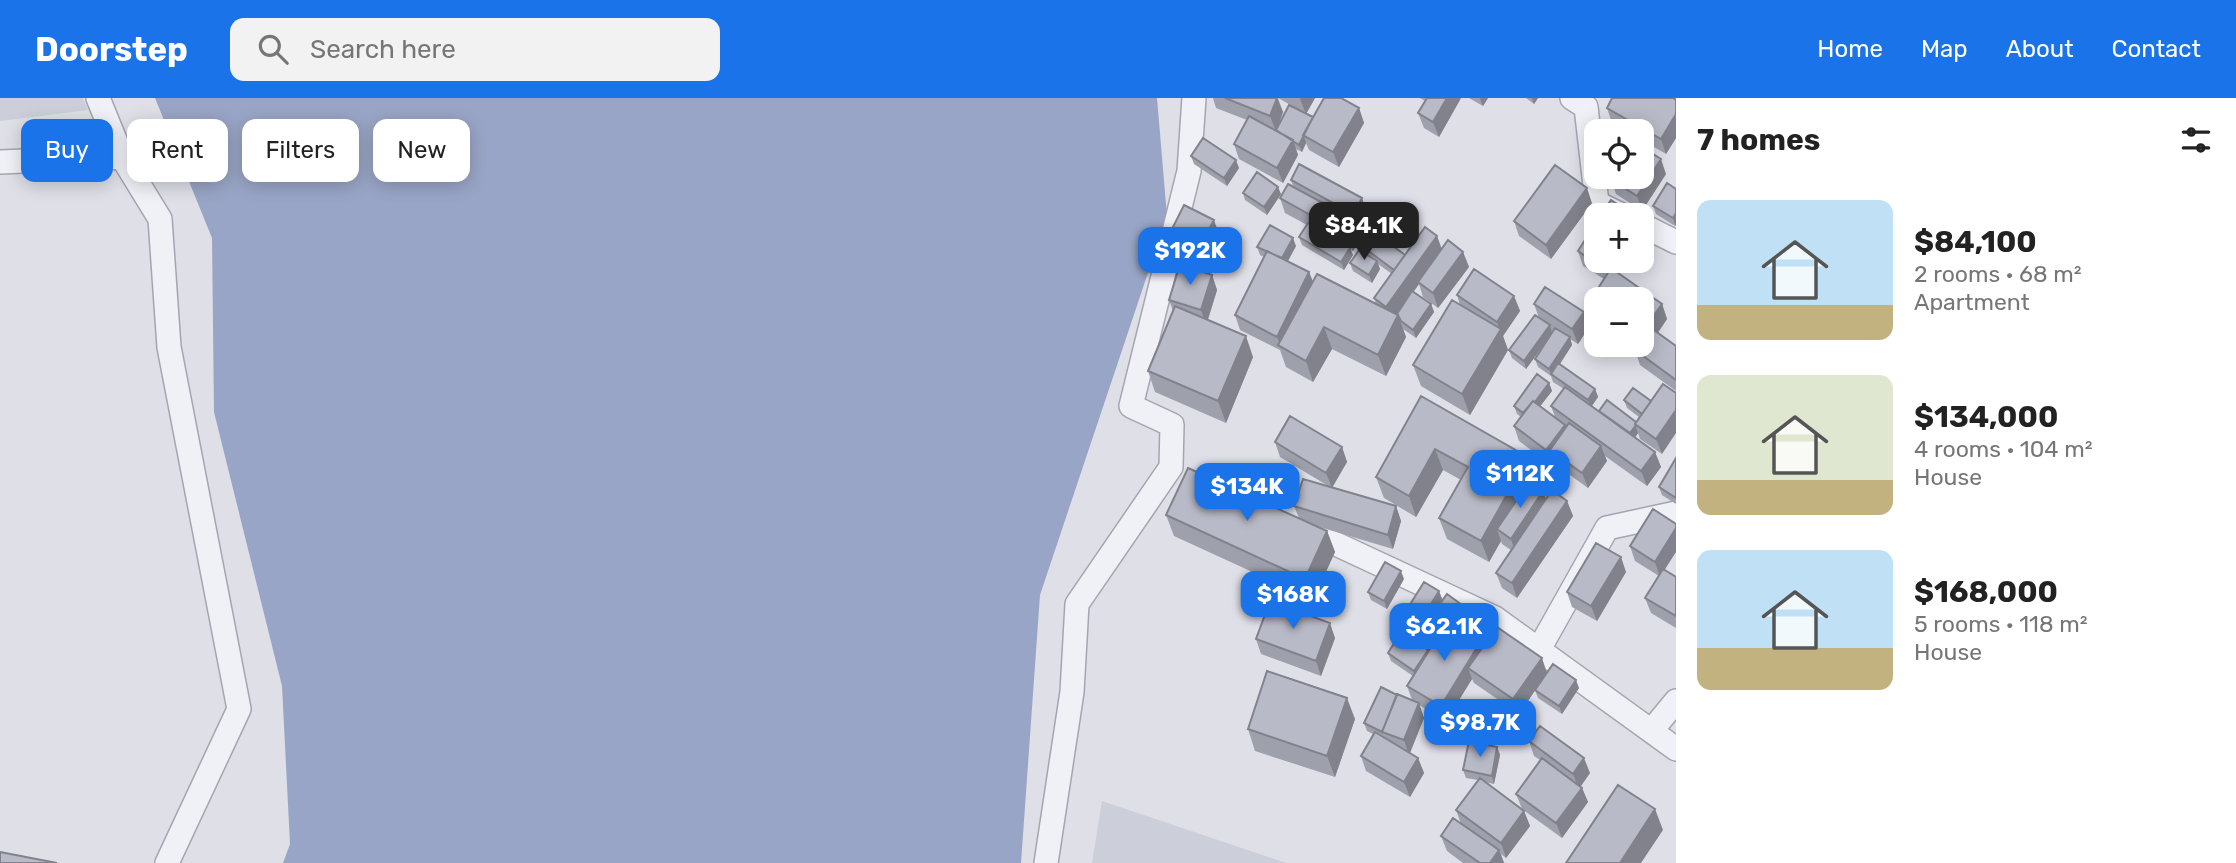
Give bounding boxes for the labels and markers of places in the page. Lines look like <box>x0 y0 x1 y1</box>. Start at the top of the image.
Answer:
pin: $84.1K <box>1307 202 1421 262</box>
pin: $192K <box>1141 228 1239 287</box>
pin: $112K <box>1471 450 1569 510</box>
pin: $134K <box>1198 464 1296 523</box>
pin: $168K <box>1244 572 1342 631</box>
pin: $62.1K <box>1387 603 1501 663</box>
pin: $98.7K <box>1423 700 1537 759</box>

